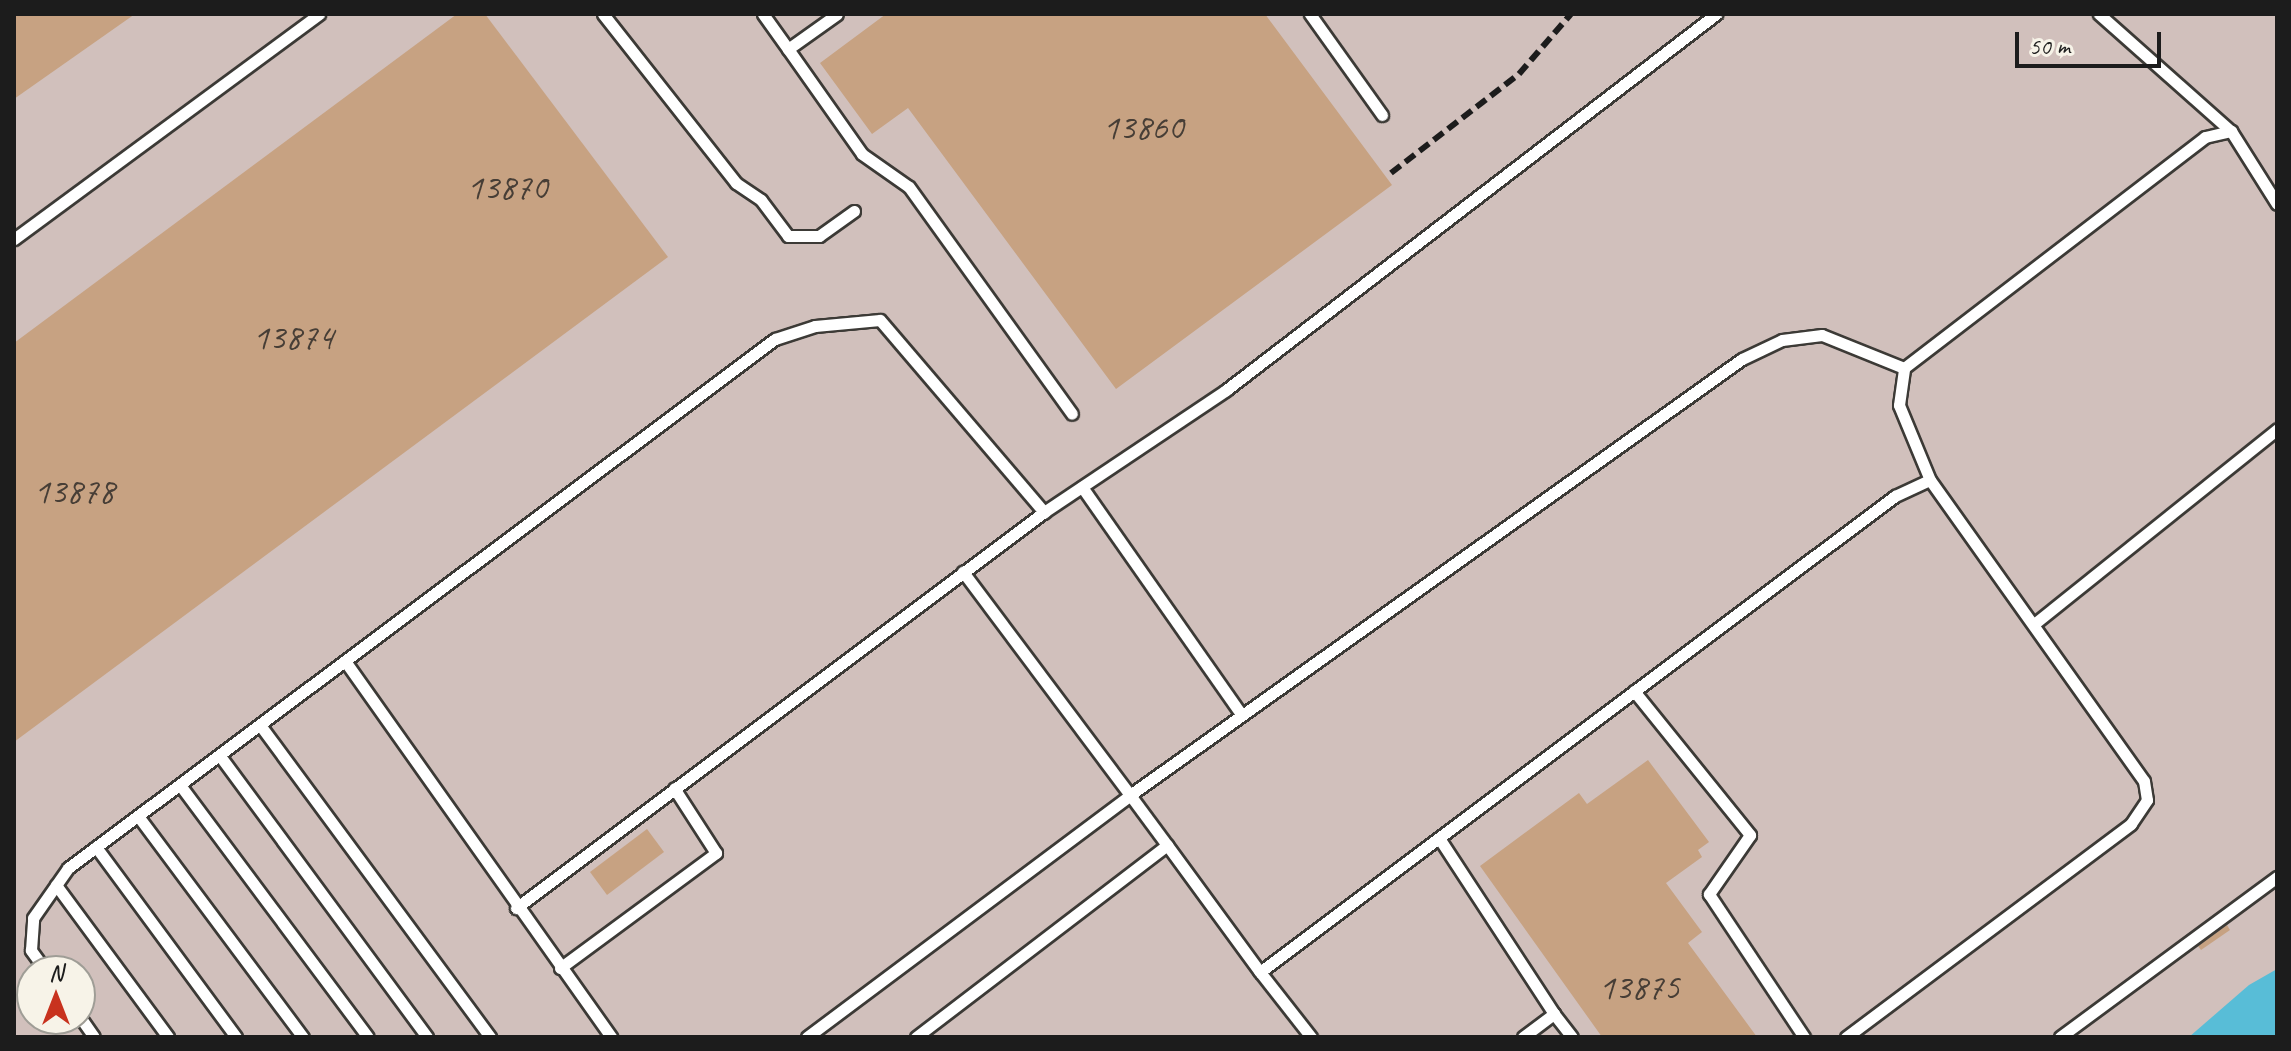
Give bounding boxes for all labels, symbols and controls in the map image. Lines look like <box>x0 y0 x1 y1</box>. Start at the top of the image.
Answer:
scale bar <box>2019 16 2165 66</box>
text: 50 m <box>2029 31 2070 61</box>
house number: 13860 <box>1103 106 1183 150</box>
house number: 13870 <box>467 166 547 210</box>
house number: 13874 <box>253 316 333 360</box>
house number: 13878 <box>34 470 114 514</box>
north arrow <box>16 955 96 1035</box>
text: N <box>49 959 63 987</box>
house number: 13875 <box>1599 966 1679 1010</box>

